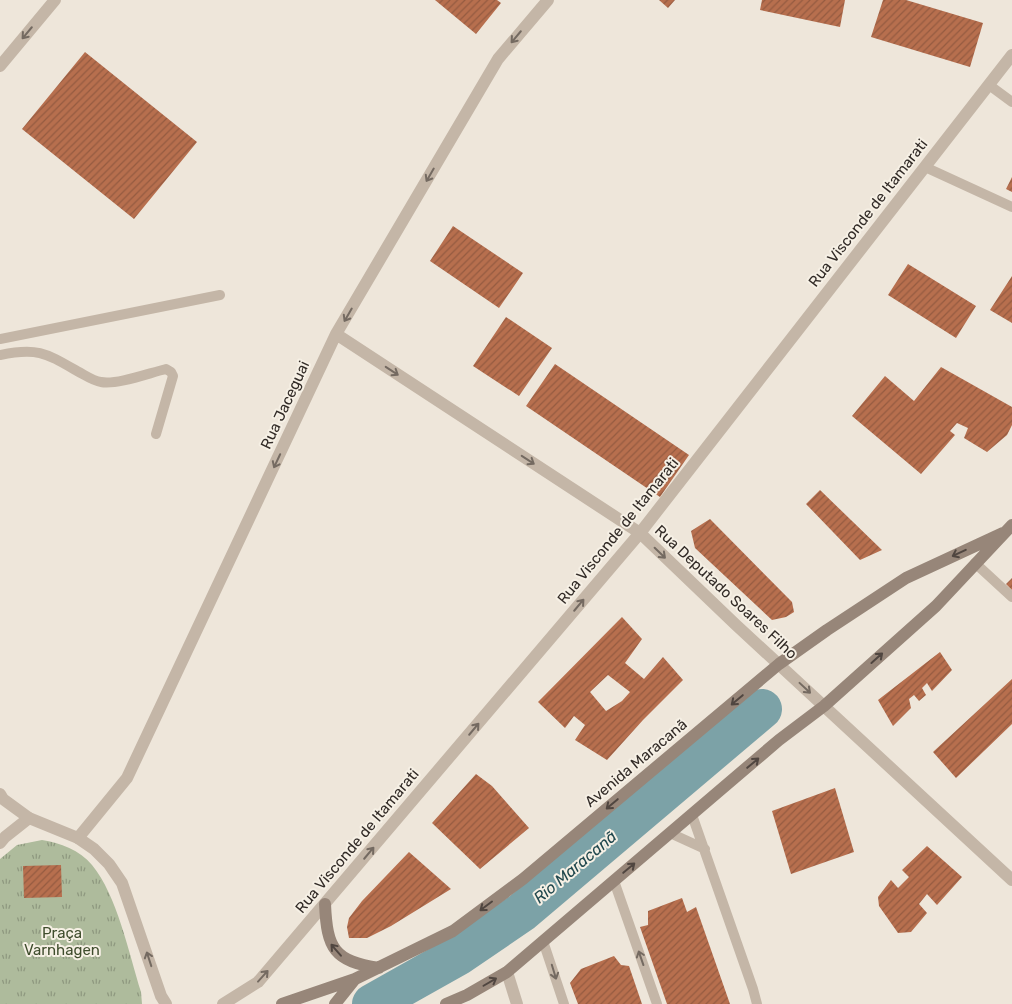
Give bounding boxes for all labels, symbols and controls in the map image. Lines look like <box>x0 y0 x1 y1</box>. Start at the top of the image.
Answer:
one-way arrow <box>22 26 33 39</box>
one-way arrow <box>511 31 522 44</box>
street label: Rua Visconde de Itamarati <box>805 136 931 290</box>
one-way arrow <box>425 167 435 182</box>
one-way arrow <box>342 307 352 321</box>
street label: Rua Jaceguai <box>257 358 313 452</box>
one-way arrow <box>385 365 399 376</box>
one-way arrow <box>272 453 281 468</box>
street label: Rua Visconde de Itamarati <box>554 454 682 608</box>
one-way arrow <box>520 455 534 465</box>
street label: Rua Deputado Soares Filho <box>651 521 801 663</box>
one-way arrow <box>654 547 667 559</box>
one-way arrow <box>952 549 967 558</box>
one-way arrow <box>573 599 584 612</box>
one-way arrow <box>871 652 884 664</box>
one-way arrow <box>798 682 811 694</box>
one-way arrow <box>730 694 743 706</box>
street label: Avenida Maracanã <box>581 715 691 811</box>
one-way arrow <box>468 723 479 736</box>
one-way arrow <box>746 758 759 769</box>
street label: Rua Visconde de Itamarati <box>291 765 423 917</box>
one-way arrow <box>606 799 619 810</box>
water label: Rio Maracanã <box>530 827 620 907</box>
one-way arrow <box>363 847 374 860</box>
one-way arrow <box>622 863 635 874</box>
one-way arrow <box>480 901 493 912</box>
park label: Praça Varnhagen <box>24 924 100 959</box>
one-way arrow <box>331 943 342 956</box>
one-way arrow <box>144 951 153 967</box>
one-way arrow <box>636 951 645 966</box>
one-way arrow <box>550 964 559 980</box>
one-way arrow <box>257 970 269 983</box>
one-way arrow <box>482 976 496 986</box>

